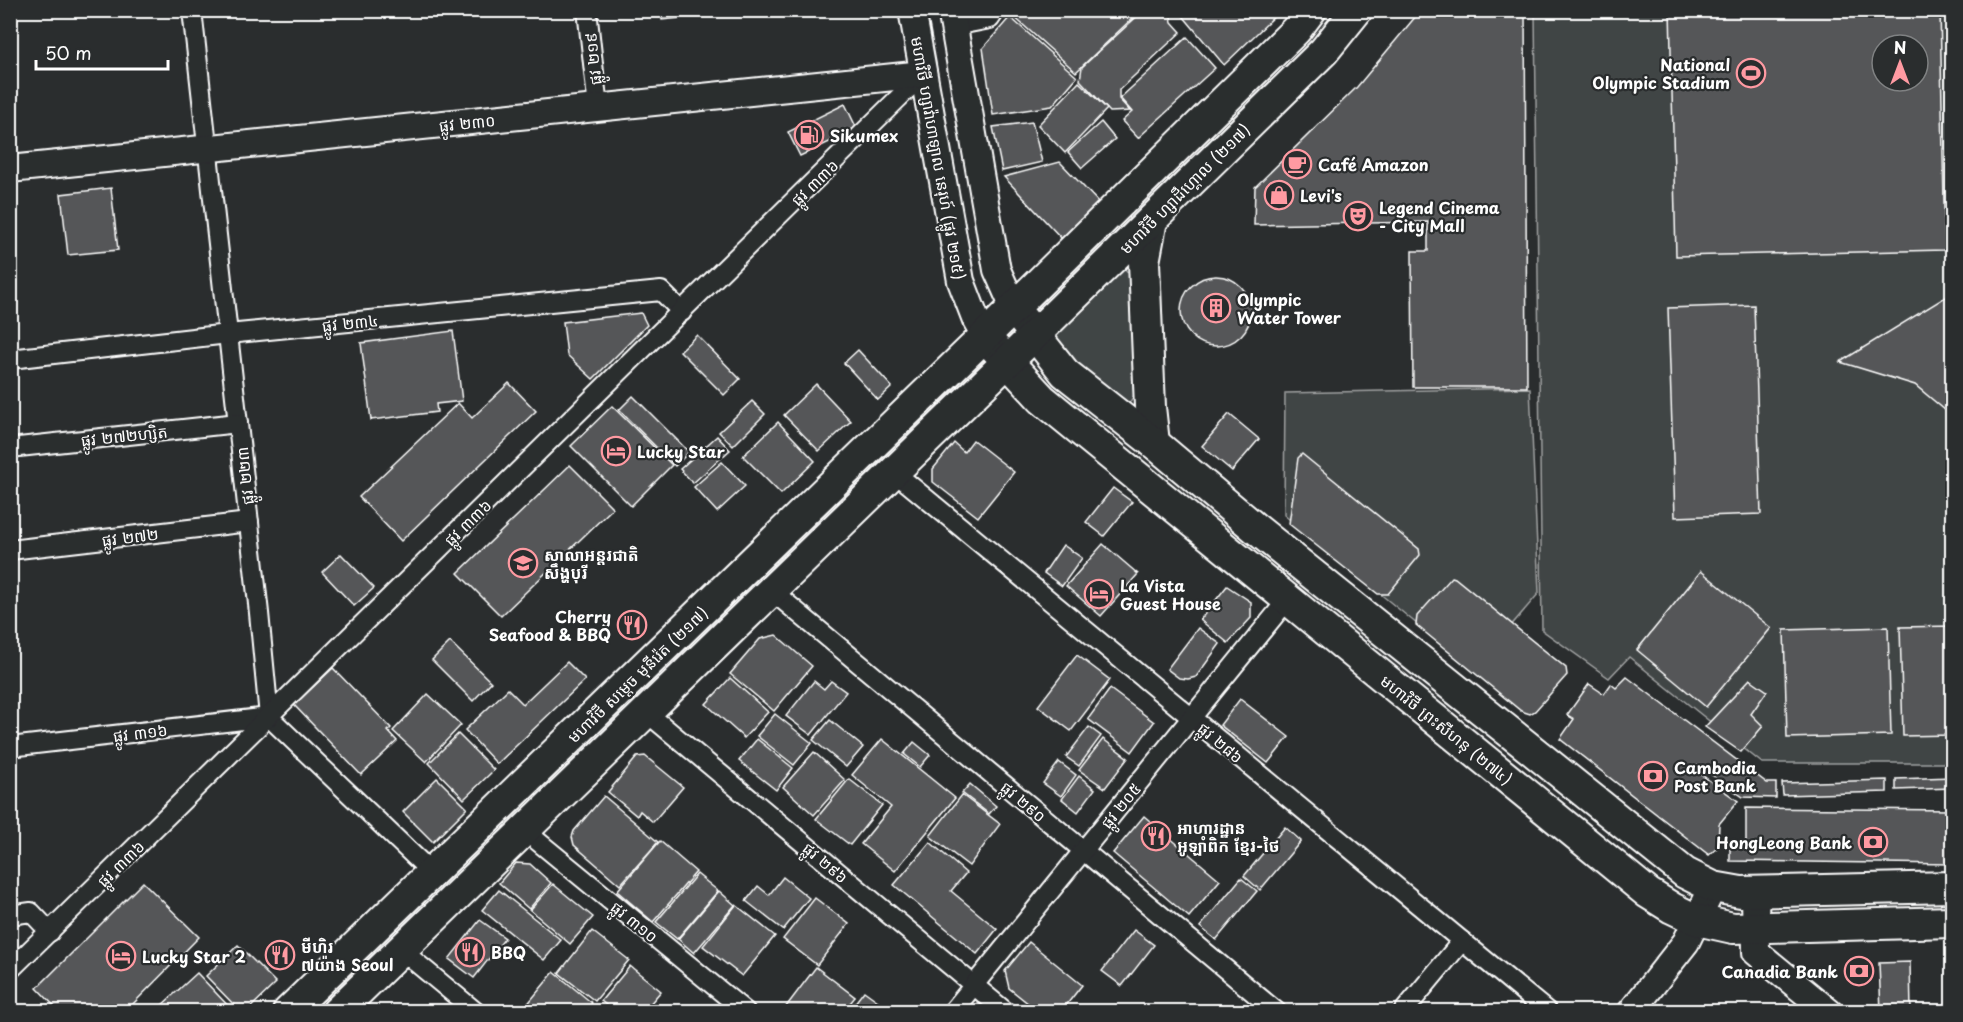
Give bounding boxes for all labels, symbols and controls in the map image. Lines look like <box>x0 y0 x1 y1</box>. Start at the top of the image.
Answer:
street label: ផ្លូវ ២១៩ <box>577 31 610 87</box>
scale bar <box>36 33 168 71</box>
north arrow <box>1870 33 1930 93</box>
street label: មហាវិថី ហ្សាវ៉ាហាឡាល នេរុហ៍ (ផ្លូវ ២១៥) <box>902 34 972 282</box>
text: N <box>1894 35 1906 59</box>
text: 50 m <box>45 39 92 66</box>
place label: National Olympic Stadium <box>1592 52 1730 94</box>
sports icon: National Olympic Stadium <box>1735 57 1767 89</box>
street label: ផ្លូវ ២៣០ <box>438 107 497 141</box>
street label: មហាវិថី ហ្សាដឹហ្គោល (២១៧) <box>1113 117 1255 259</box>
fuel station icon: Sikumex <box>793 119 825 151</box>
place label: Sikumex <box>830 123 898 147</box>
cafe icon: Café Amazon <box>1281 148 1313 180</box>
place label: Café Amazon <box>1318 152 1429 176</box>
street label: ផ្លូវ ៣៣៦ <box>785 153 846 214</box>
shop icon: Levi's <box>1263 179 1295 211</box>
place label: Levi's <box>1300 183 1342 207</box>
place label: Legend Cinema - City Mall <box>1379 195 1500 237</box>
theatre icon: Legend Cinema - City Mall <box>1342 200 1374 232</box>
place label: Olympic Water Tower <box>1237 287 1342 329</box>
building icon: Olympic Water Tower <box>1200 292 1232 324</box>
street label: ផ្លូវ ២៣៤ <box>321 307 380 341</box>
street label: ផ្លូវ ២៧២ហ្សិត <box>79 419 169 455</box>
hotel icon: Lucky Star <box>600 435 632 467</box>
place label: Lucky Star <box>637 439 726 463</box>
street label: ផ្លូវ ២២៣ <box>229 445 263 506</box>
street label: ផ្លូវ ៣៣៦ <box>438 493 499 554</box>
street label: ផ្លូវ ២៧២ <box>100 521 160 555</box>
place label: សាលាអន្តរជាតិ សឹង្ហបុរី <box>544 542 639 584</box>
school or university icon: សាលាអន្តរជាតិ សឹង្ហបុរី <box>507 547 539 579</box>
place label: La Vista Guest House <box>1120 573 1221 615</box>
hotel icon: La Vista Guest House <box>1083 578 1115 610</box>
street label: មហាវិថី សម្តេច មុនីរ៉េត (២១៧) <box>561 600 713 748</box>
place label: Cherry Seafood & BBQ <box>489 604 611 646</box>
restaurant icon: Cherry Seafood & BBQ <box>616 609 648 641</box>
street label: មហាវិថី ព្រះសីហនុ (២៧៤) <box>1376 668 1518 790</box>
street label: ផ្លូវ ២៨៦ <box>1191 716 1249 771</box>
street label: ផ្លូវ ៣១៦ <box>111 717 169 751</box>
place label: Cambodia Post Bank <box>1674 755 1757 797</box>
bank icon: Cambodia Post Bank <box>1637 760 1669 792</box>
street label: ផ្លូវ ២៩០ <box>994 775 1052 830</box>
street label: ផ្លូវ ២០៥ <box>1094 777 1149 835</box>
place label: អាហារដ្ឋាន អូឡាំពិក ខ្មែរ-ថៃ <box>1177 815 1280 857</box>
restaurant icon: អាហារដ្ឋាន អូឡាំពិក ខ្មែរ-ថៃ <box>1140 820 1172 852</box>
bank icon: HongLeong Bank <box>1857 826 1889 858</box>
place label: HongLeong Bank <box>1716 830 1852 854</box>
street label: ផ្លូវ ៣៣៦ <box>91 834 152 895</box>
street label: ផ្លូវ ២៩៦ <box>796 836 854 891</box>
street label: ផ្លូវ ៣១០ <box>604 894 664 950</box>
place label: មីហិរ ៧យ៉ាង Seoul <box>301 934 393 976</box>
restaurant icon: BBQ <box>454 936 486 968</box>
restaurant icon: មីហិរ ៧យ៉ាង Seoul <box>264 939 296 971</box>
hotel icon: Lucky Star 2 <box>105 940 137 972</box>
place label: BBQ <box>491 940 526 964</box>
place label: Lucky Star 2 <box>142 944 246 968</box>
bank icon: Canadia Bank <box>1843 955 1875 987</box>
place label: Canadia Bank <box>1722 959 1838 983</box>

